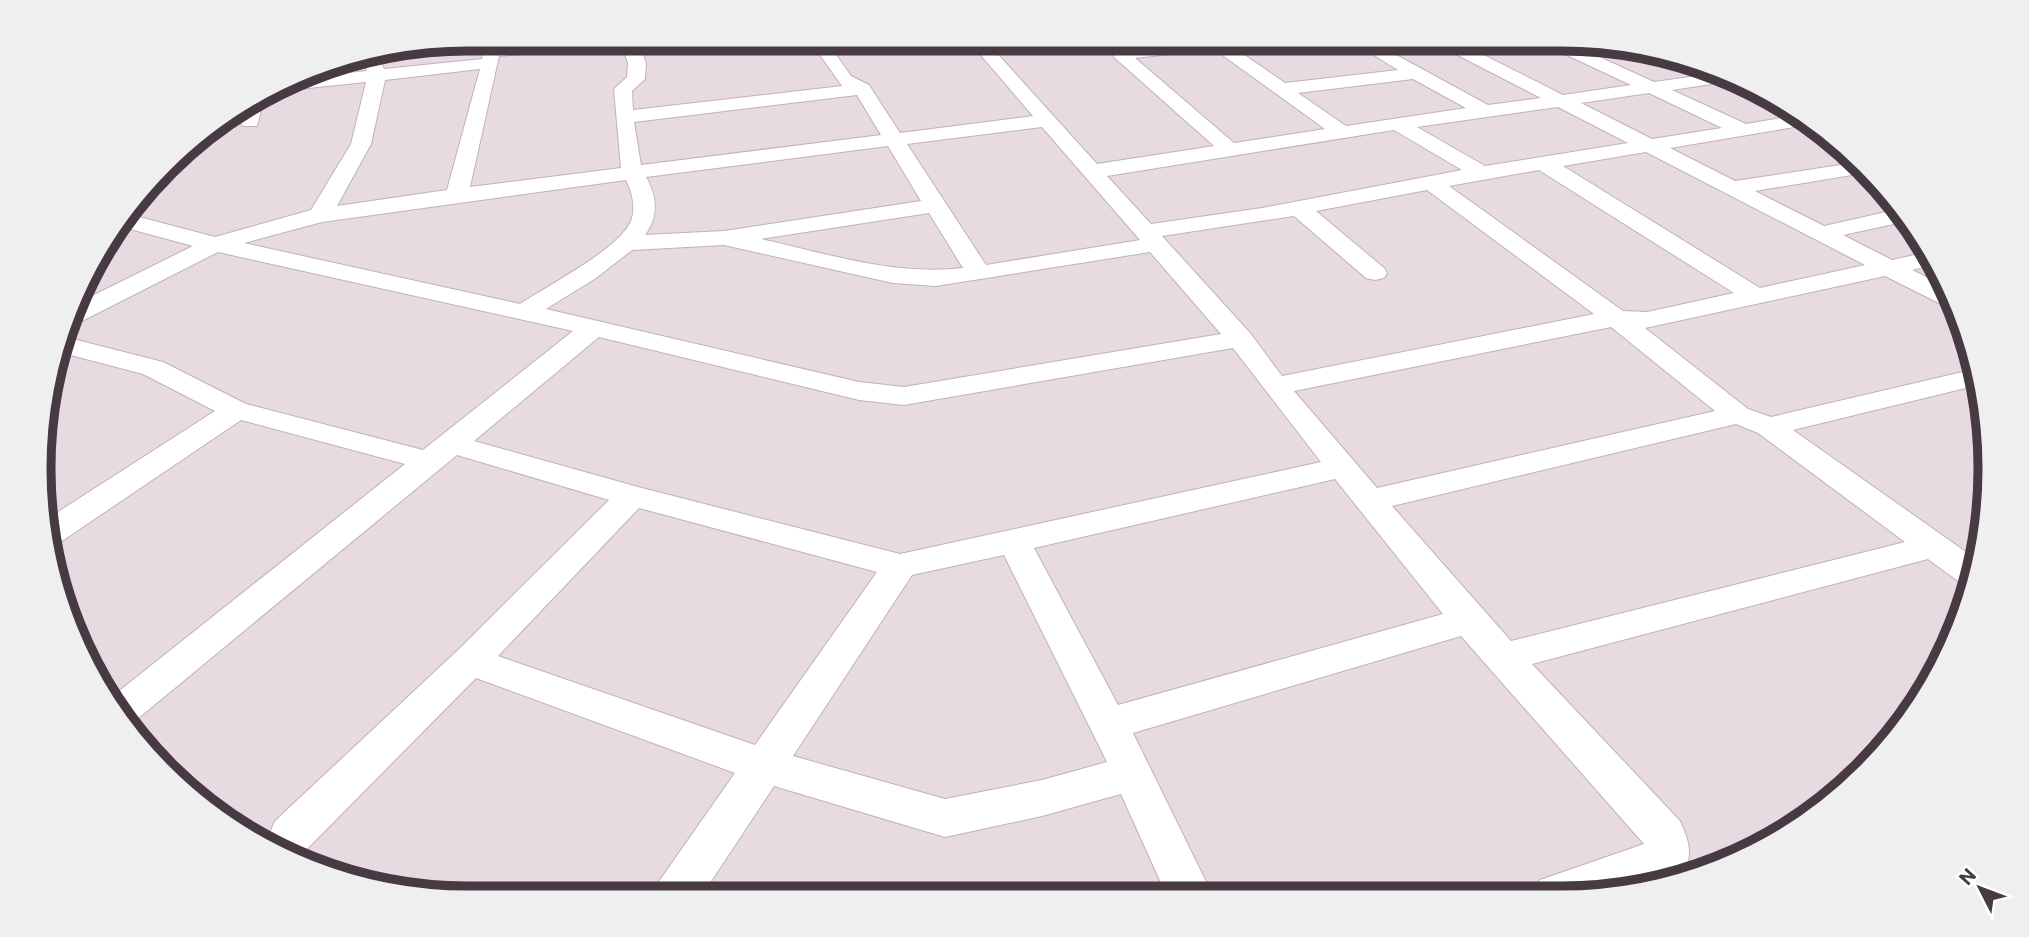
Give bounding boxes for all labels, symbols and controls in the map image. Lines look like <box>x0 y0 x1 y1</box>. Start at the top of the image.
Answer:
north arrow <box>1945 853 2015 923</box>
text: N <box>1954 863 1980 889</box>

